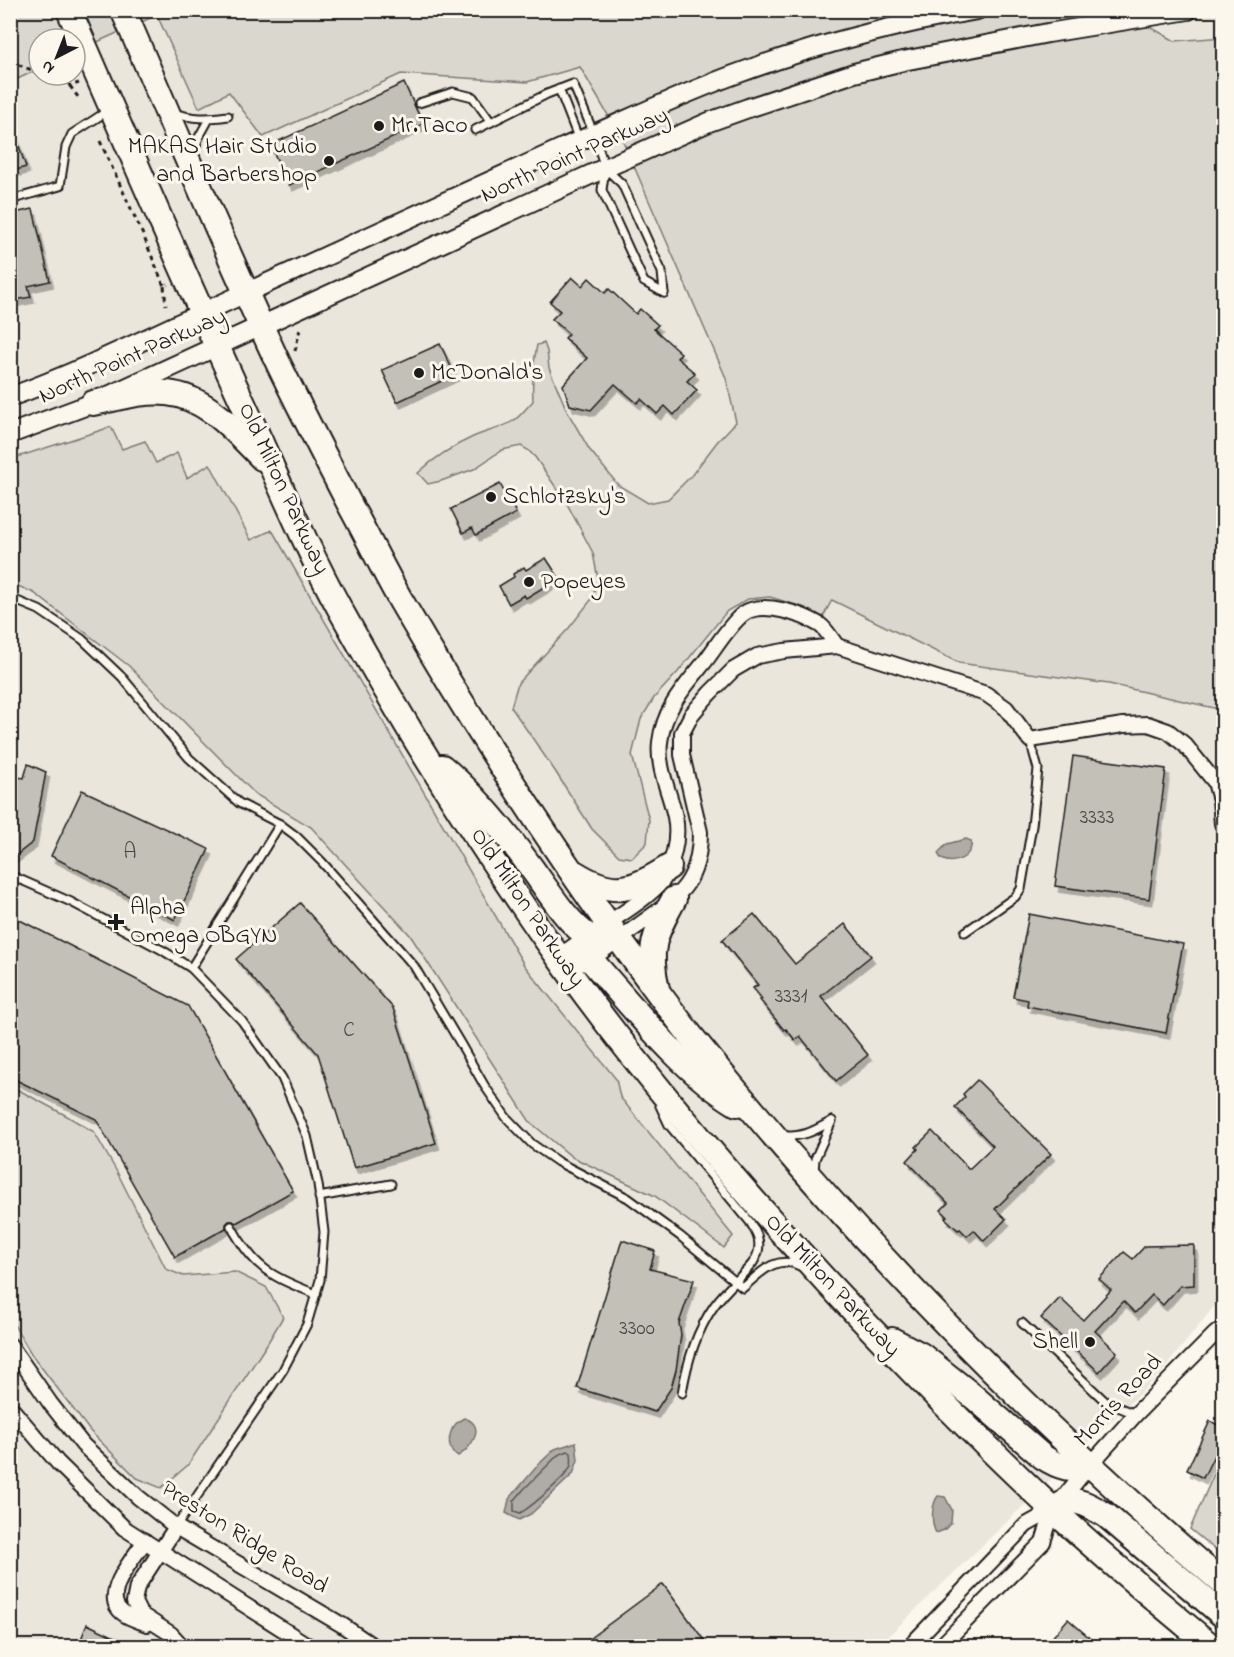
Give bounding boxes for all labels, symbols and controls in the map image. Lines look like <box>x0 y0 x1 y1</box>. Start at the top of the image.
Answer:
north arrow <box>27 27 87 87</box>
text: N <box>36 54 60 79</box>
street label: North Point Parkway <box>476 99 675 214</box>
place label: Mr.Taco <box>391 109 468 144</box>
marker: Mr.Taco <box>372 119 386 133</box>
place label: MAKAS Hair Studio and Barbershop <box>128 130 317 193</box>
marker: MAKAS Hair Studio and Barbershop <box>322 154 336 168</box>
street label: North Point Parkway <box>34 300 233 415</box>
place label: McDonald's <box>431 356 543 391</box>
marker: McDonald's <box>412 366 426 380</box>
street label: Old Milton Parkway <box>227 397 338 581</box>
place label: Schlotzsky's <box>503 480 626 516</box>
marker: Schlotzsky's <box>484 490 498 504</box>
place label: Popeyes <box>541 565 626 601</box>
marker: Popeyes <box>522 575 536 589</box>
house number: 3333 <box>1080 803 1114 833</box>
street label: Old Milton Parkway <box>460 821 594 995</box>
house number: A <box>124 838 136 868</box>
place label: Alpha Omega OBGYN <box>130 891 277 954</box>
marker: Alpha Omega OBGYN <box>107 913 125 931</box>
house number: 3331 <box>775 982 808 1012</box>
house number: C <box>343 1016 355 1046</box>
street label: Old Milton Parkway <box>755 1206 908 1367</box>
house number: 3300 <box>619 1314 655 1344</box>
place label: Shell <box>1032 1325 1078 1360</box>
marker: Shell <box>1083 1335 1097 1349</box>
street label: Morris Road <box>1066 1346 1172 1456</box>
street label: Preston Ridge Road <box>153 1472 335 1604</box>

